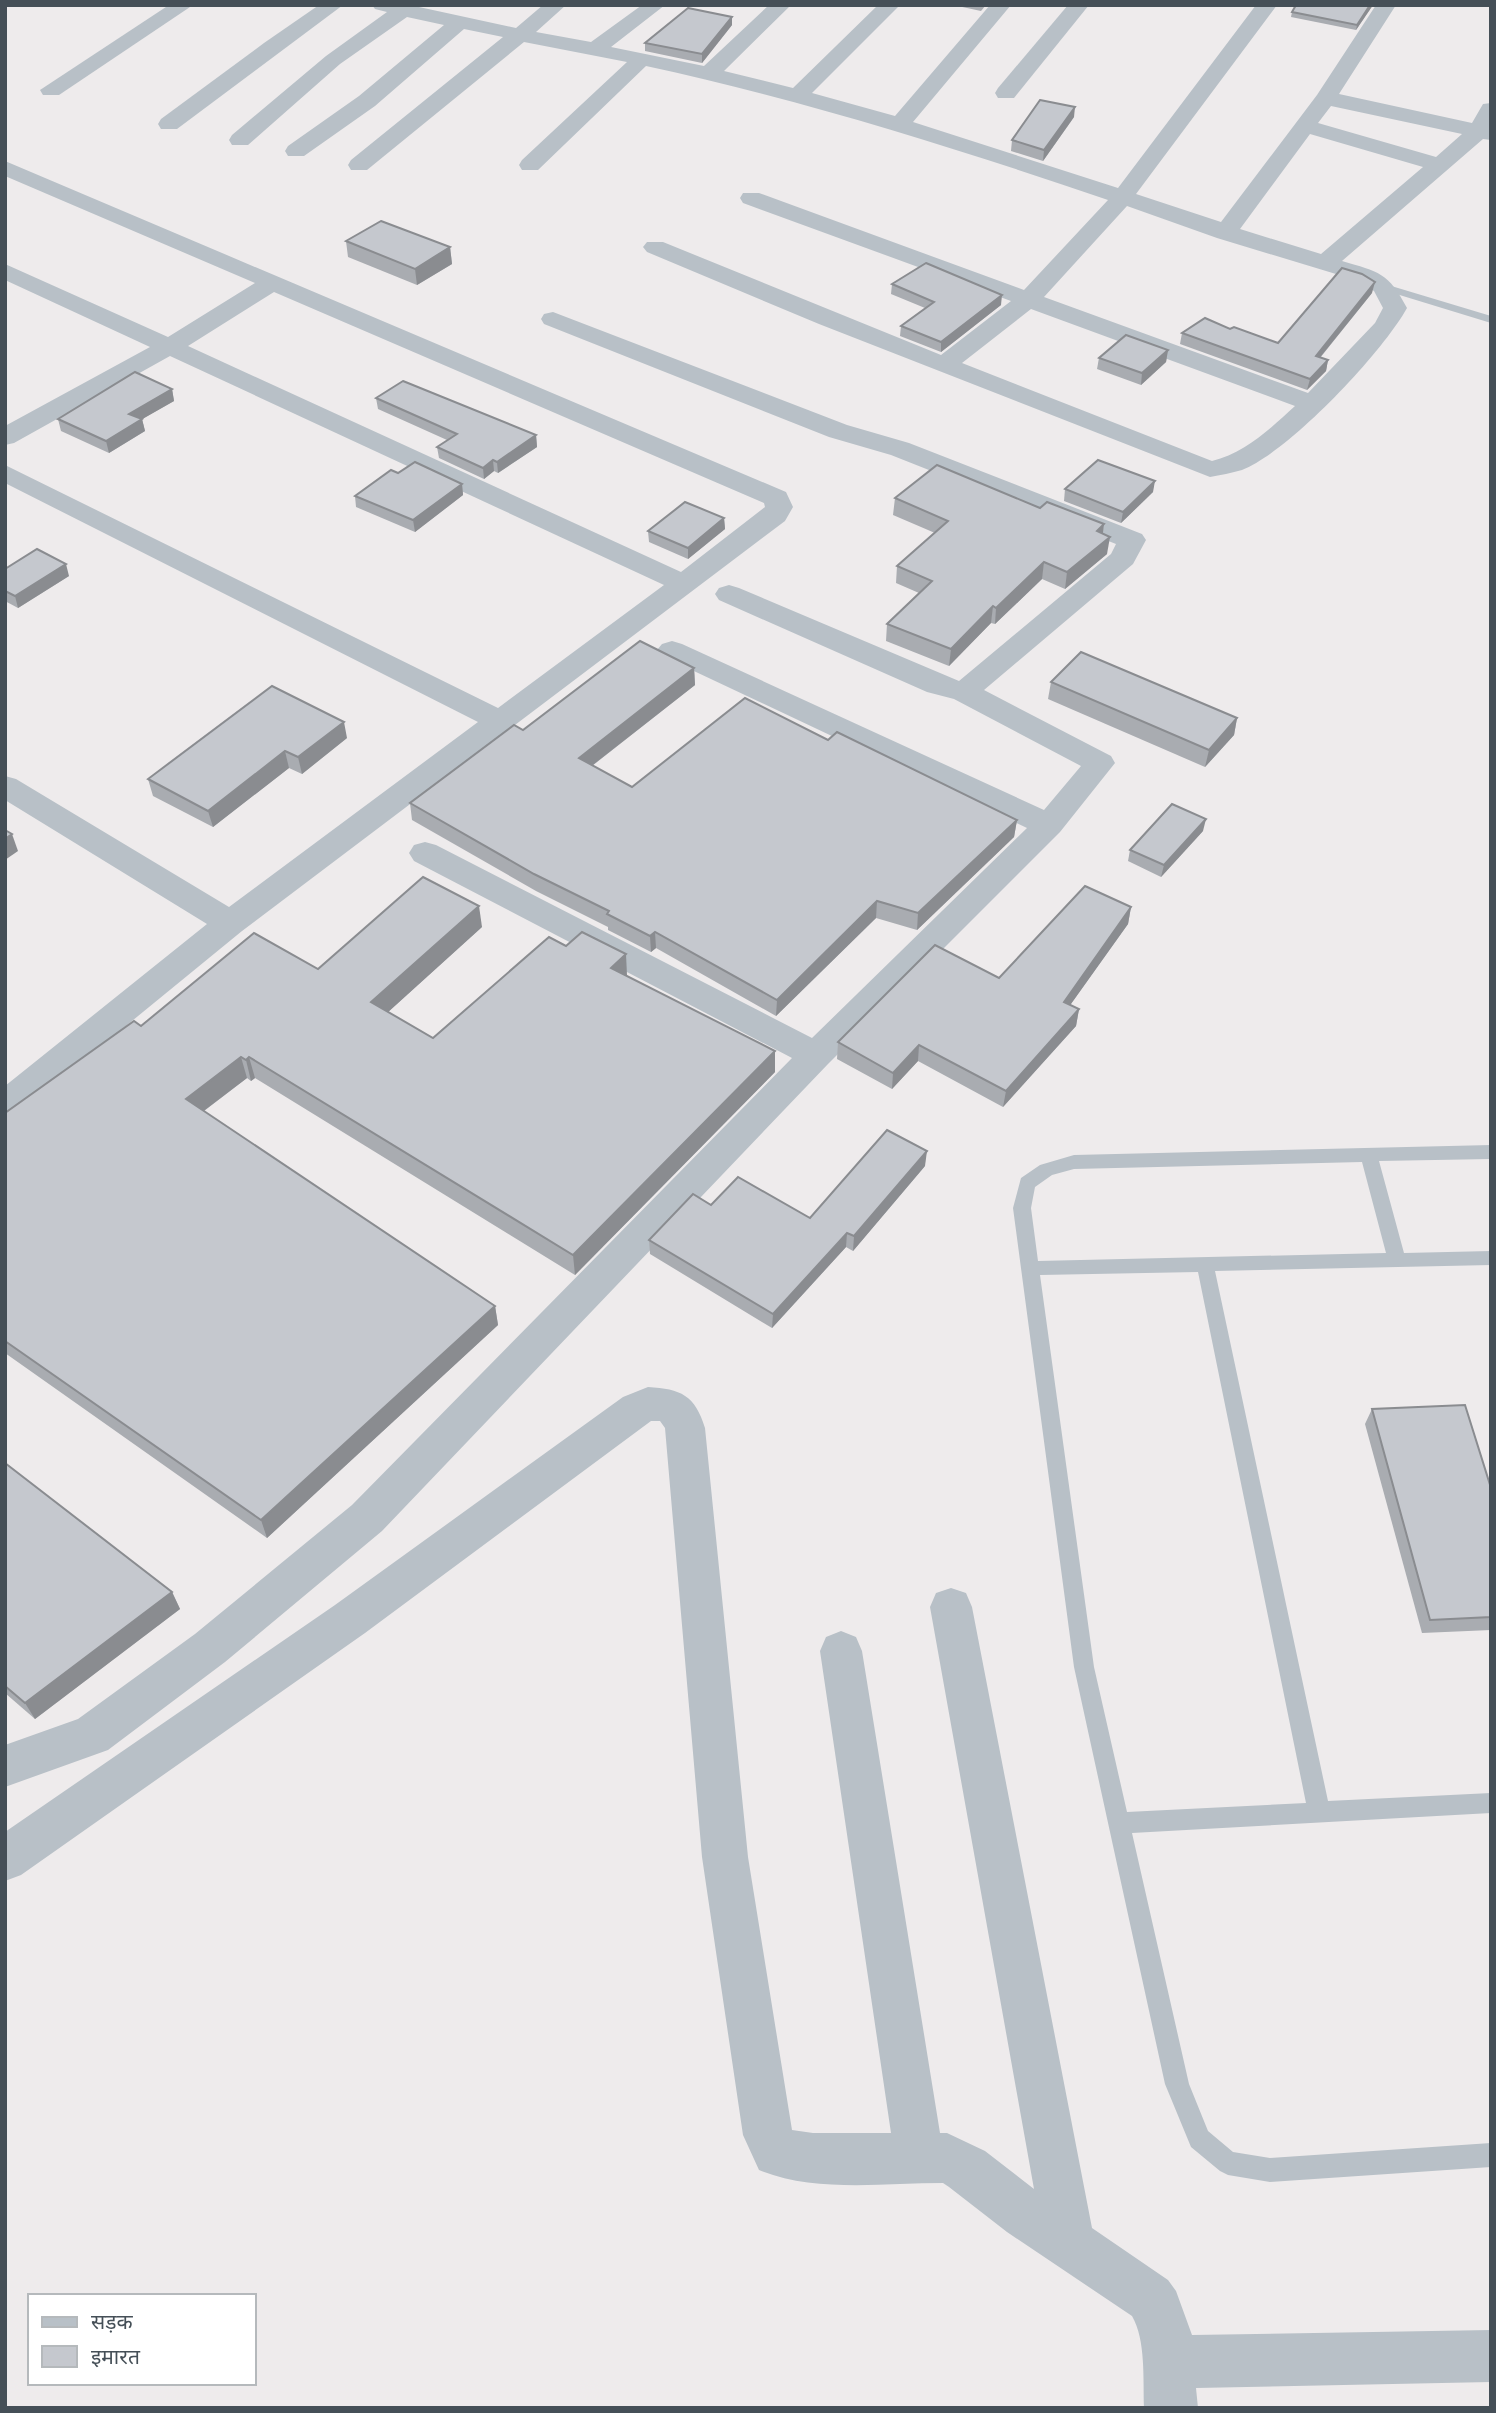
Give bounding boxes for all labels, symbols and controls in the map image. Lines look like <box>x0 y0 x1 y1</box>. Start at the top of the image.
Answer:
legend <box>28 2294 256 2385</box>
text: सड़क <box>91 2309 133 2334</box>
text: इमारत <box>91 2344 141 2369</box>

